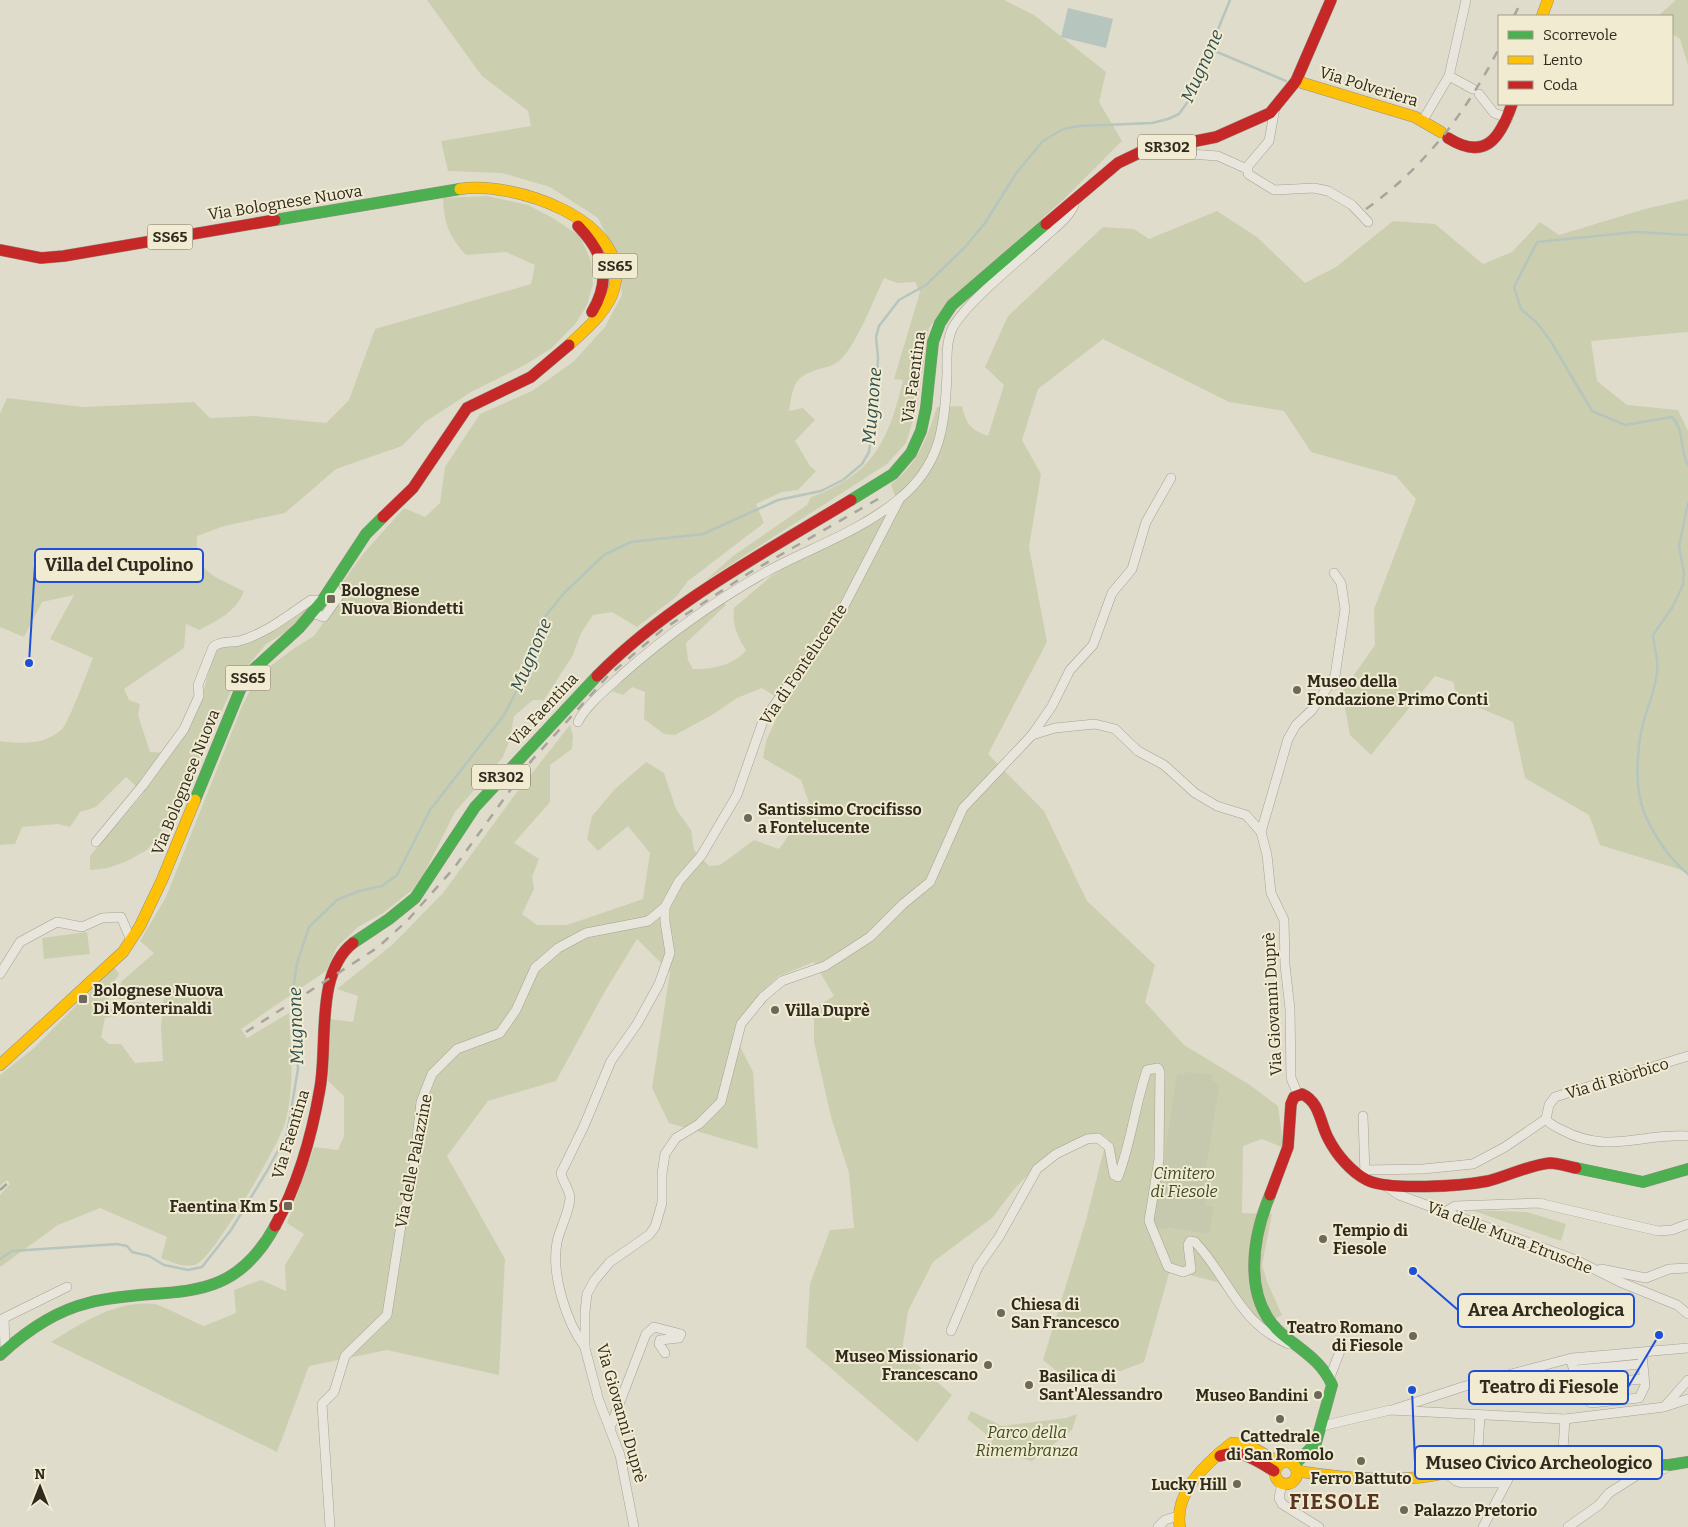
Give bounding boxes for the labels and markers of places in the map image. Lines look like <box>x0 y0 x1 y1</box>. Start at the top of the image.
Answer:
callout: Villa del Cupolino <box>35 549 203 582</box>
place label: Bolognese Nuova Biondetti <box>341 581 464 618</box>
marker: Bolognese Nuova Biondetti <box>325 593 337 605</box>
place label: Museo della Fondazione Primo Conti <box>1307 672 1488 709</box>
marker: Museo della Fondazione Primo Conti <box>1291 684 1303 696</box>
place label: Santissimo Crocifisso a Fontelucente <box>758 800 922 837</box>
marker: Santissimo Crocifisso a Fontelucente <box>742 812 754 824</box>
place label: Bolognese Nuova Di Monterinaldi <box>93 981 223 1018</box>
marker: Bolognese Nuova Di Monterinaldi <box>77 993 89 1005</box>
place label: Villa Duprè <box>785 1001 870 1020</box>
marker: Villa Duprè <box>769 1004 781 1016</box>
place label: Faentina Km 5 <box>170 1197 278 1216</box>
marker: Faentina Km 5 <box>282 1200 294 1212</box>
place label: Tempio di Fiesole <box>1333 1221 1408 1258</box>
marker: Tempio di Fiesole <box>1317 1233 1329 1245</box>
callout: Area Archeologica <box>1458 1294 1634 1327</box>
place label: Chiesa di San Francesco <box>1011 1295 1120 1332</box>
marker: Chiesa di San Francesco <box>995 1307 1007 1319</box>
place label: Teatro Romano di Fiesole <box>1287 1318 1403 1355</box>
marker: Teatro Romano di Fiesole <box>1407 1330 1419 1342</box>
place label: Museo Missionario Francescano <box>835 1347 978 1384</box>
marker: Museo Missionario Francescano <box>982 1359 994 1371</box>
place label: Basilica di Sant'Alessandro <box>1039 1367 1163 1404</box>
callout: Teatro di Fiesole <box>1469 1371 1628 1404</box>
marker: Basilica di Sant'Alessandro <box>1023 1379 1035 1391</box>
place label: Museo Bandini <box>1196 1386 1308 1405</box>
marker: Museo Bandini <box>1312 1389 1324 1401</box>
marker: Cattedrale di San Romolo <box>1274 1413 1286 1425</box>
place label: Cattedrale di San Romolo <box>1226 1427 1334 1464</box>
callout: Museo Civico Archeologico <box>1415 1446 1662 1479</box>
marker: Ferro Battuto <box>1355 1455 1367 1467</box>
place label: Ferro Battuto <box>1310 1469 1412 1488</box>
place label: Lucky Hill <box>1151 1475 1227 1494</box>
marker: Lucky Hill <box>1231 1478 1243 1490</box>
place label: Palazzo Pretorio <box>1414 1501 1537 1520</box>
marker: Palazzo Pretorio <box>1398 1504 1410 1516</box>

